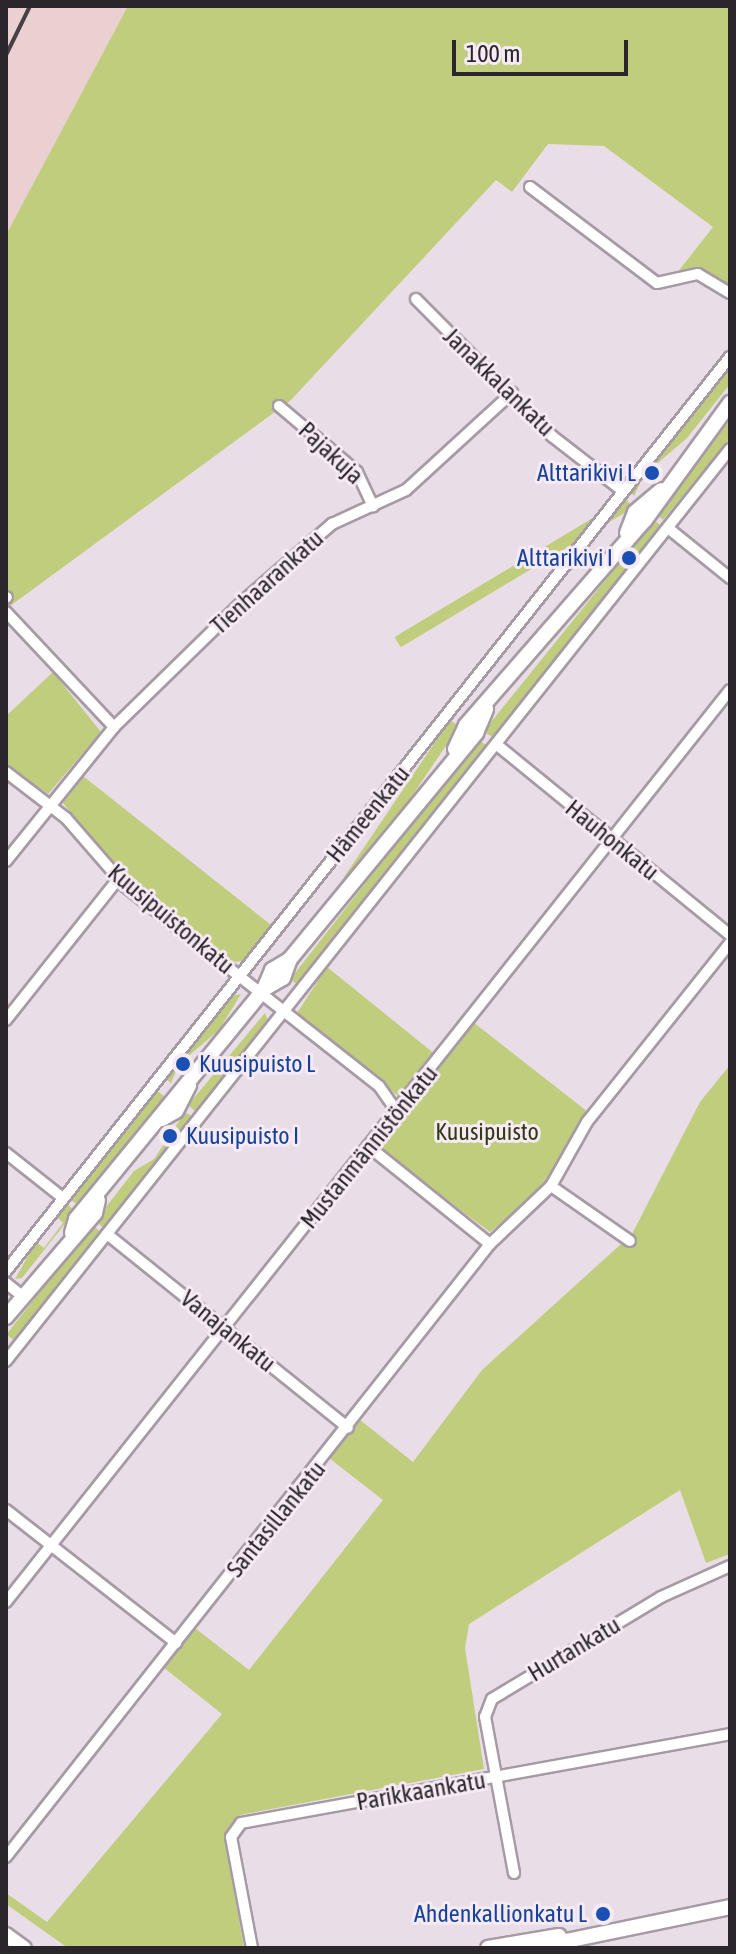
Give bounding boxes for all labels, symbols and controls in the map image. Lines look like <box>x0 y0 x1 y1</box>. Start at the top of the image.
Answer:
scale bar <box>456 24 632 74</box>
text: 100 m <box>466 40 520 67</box>
street label: Janakkalankatu <box>437 322 561 442</box>
street label: Pajakuja <box>293 416 369 490</box>
place label: Alttarikivi L <box>537 459 636 487</box>
marker: Alttarikivi L <box>643 464 661 482</box>
street label: Tienhaarankatu <box>205 524 329 640</box>
place label: Alttarikivi I <box>517 544 613 572</box>
marker: Alttarikivi I <box>620 549 638 567</box>
street label: Hämeenkatu <box>320 760 416 868</box>
street label: Hauhonkatu <box>560 794 664 886</box>
street label: Kuusipuistonkatu <box>102 858 240 980</box>
place label: Kuusipuisto L <box>199 1050 315 1078</box>
marker: Kuusipuisto L <box>174 1055 192 1073</box>
street label: Mustanmännistönkatu <box>294 1060 444 1234</box>
park label: Kuusipuisto <box>435 1118 539 1146</box>
place label: Kuusipuisto I <box>186 1122 299 1150</box>
marker: Kuusipuisto I <box>161 1127 179 1145</box>
street label: Vanajankatu <box>175 1284 281 1378</box>
street label: Santasillankatu <box>221 1455 331 1583</box>
street label: Hurtankatu <box>523 1610 625 1688</box>
street label: Parikkaankatu <box>354 1766 488 1816</box>
place label: Ahdenkallionkatu L <box>414 1900 587 1928</box>
marker: Ahdenkallionkatu L <box>594 1905 612 1923</box>

